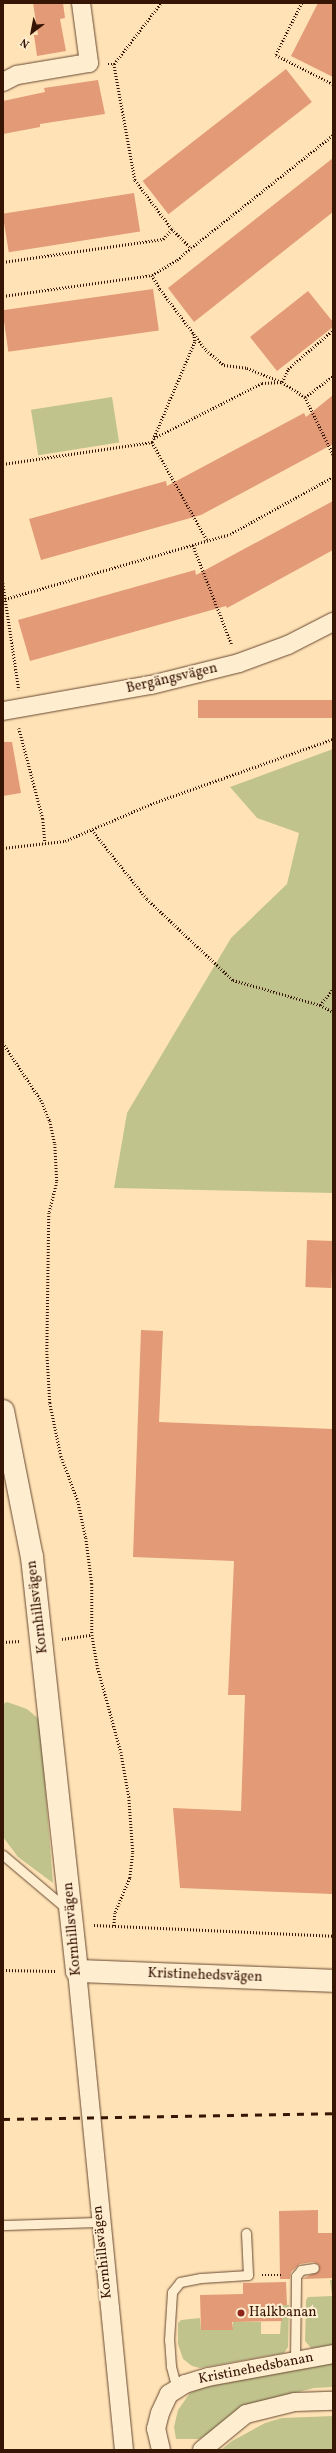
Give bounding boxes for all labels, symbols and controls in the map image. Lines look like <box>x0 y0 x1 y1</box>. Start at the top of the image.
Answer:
north arrow <box>12 12 52 52</box>
text: N <box>18 34 33 51</box>
street label: Bergängsvägen <box>125 660 219 698</box>
street label: Kornhillsvägen <box>24 1559 52 1655</box>
street label: Kornhillsvägen <box>61 1882 85 1976</box>
street label: Kristinehedsvägen <box>147 1966 263 1986</box>
street label: Kornhillsvägen <box>90 2204 116 2300</box>
place label: Halkbanan <box>249 2305 317 2321</box>
marker: Halkbanan <box>236 2308 246 2318</box>
street label: Kristinehedsbanan <box>197 2350 315 2388</box>

